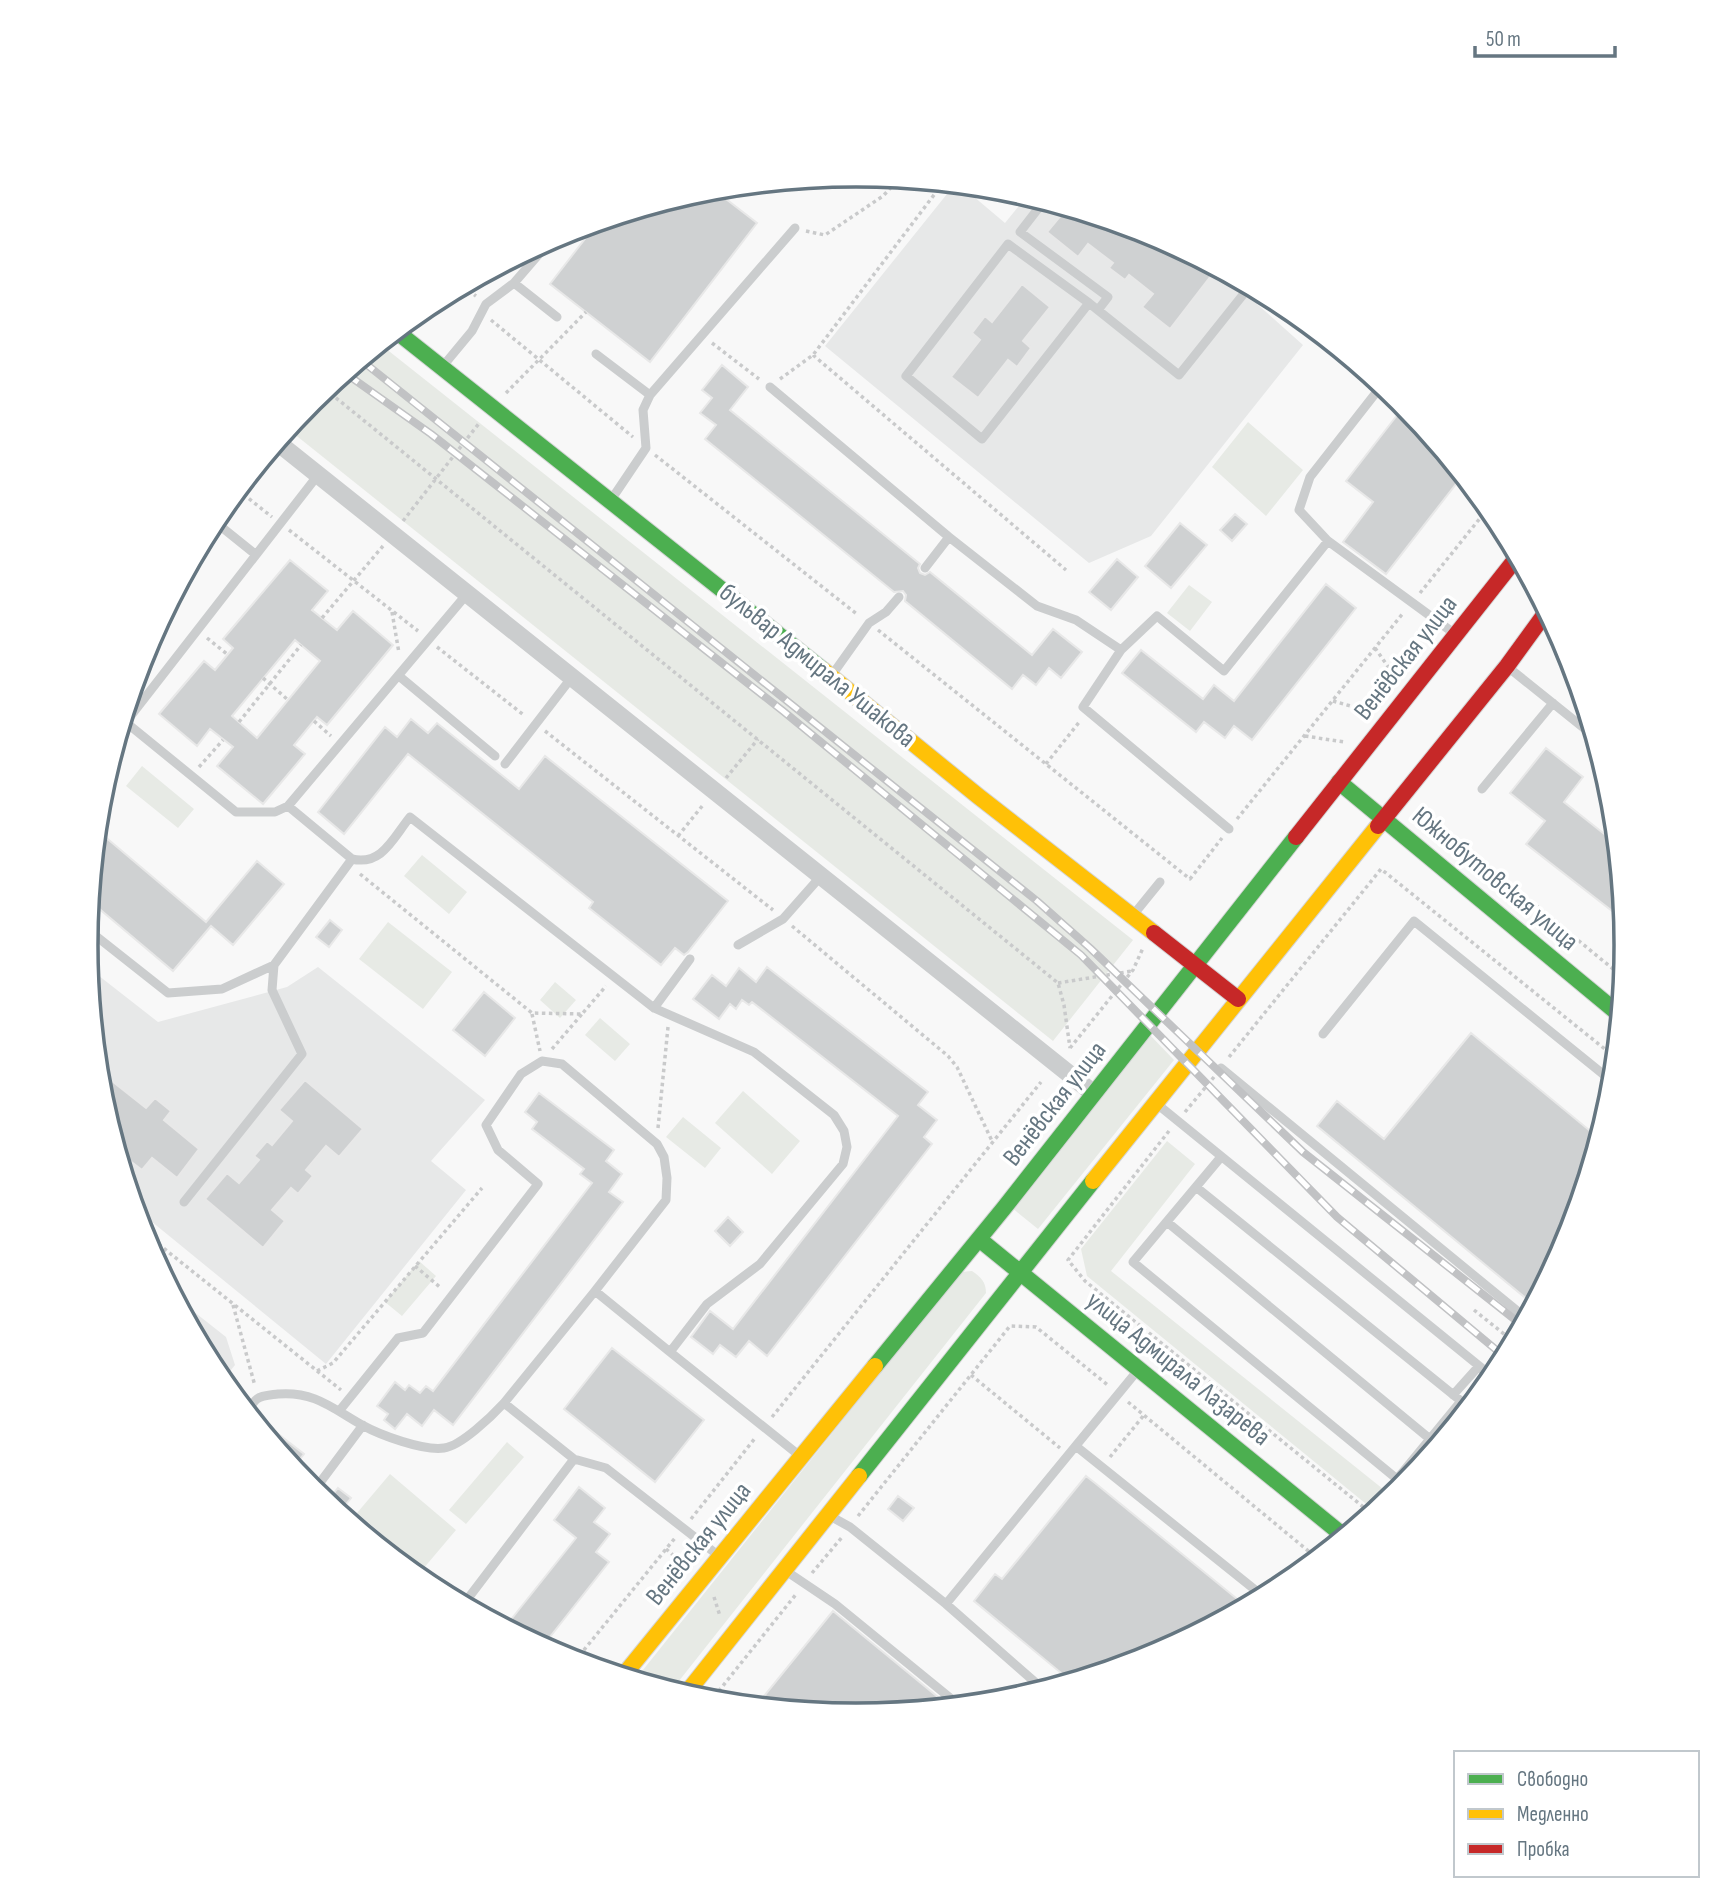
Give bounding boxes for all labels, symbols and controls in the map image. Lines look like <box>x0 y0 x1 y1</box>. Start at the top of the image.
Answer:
scale bar <box>1475 14 1615 58</box>
text: 50 m <box>1486 27 1521 52</box>
street label: бульвар Адмирала Ушакова <box>713 577 921 755</box>
street label: Венёвская улица <box>1348 590 1464 726</box>
street label: Южнобутовская улица <box>1406 801 1584 957</box>
street label: Венёвская улица <box>997 1036 1113 1172</box>
street label: улица Адмирала Лазарева <box>1080 1285 1276 1453</box>
street label: Венёвская улица <box>640 1476 758 1612</box>
legend <box>1454 1751 1699 1877</box>
text: Свободно <box>1517 1767 1588 1792</box>
text: Медленно <box>1517 1802 1589 1827</box>
text: Пробка <box>1517 1837 1570 1862</box>

